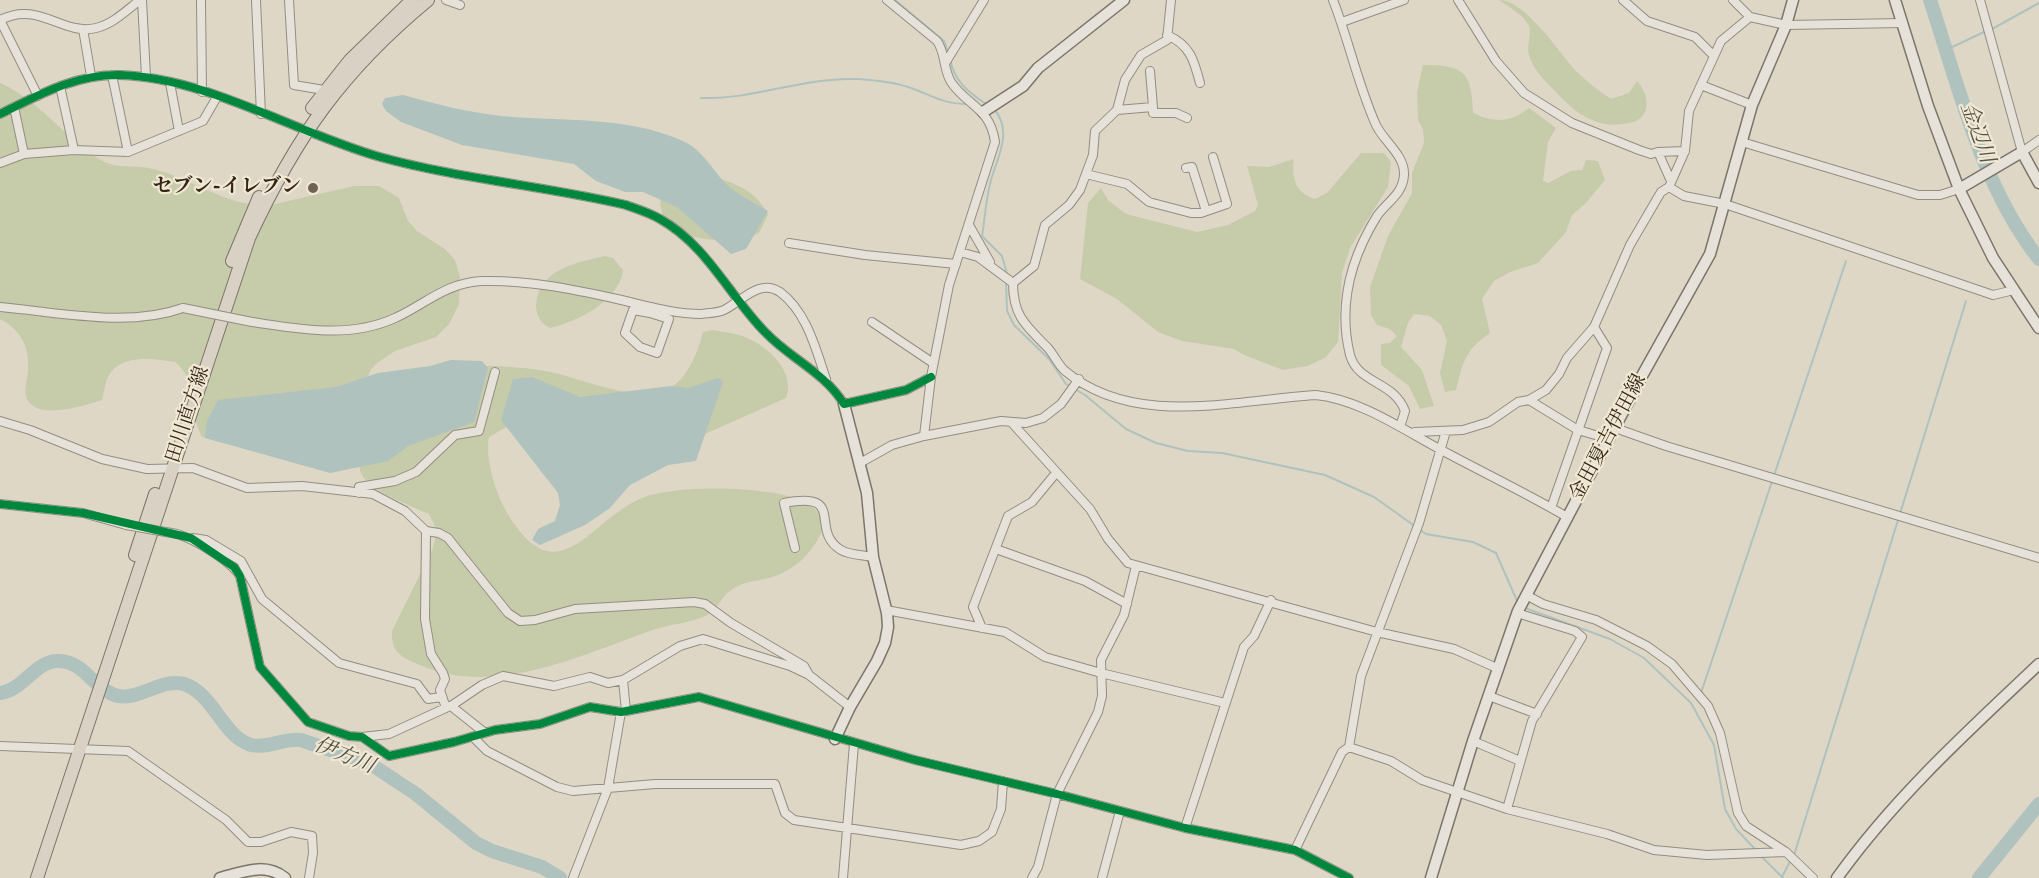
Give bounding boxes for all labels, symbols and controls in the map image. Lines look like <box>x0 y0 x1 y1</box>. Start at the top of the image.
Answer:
water label: 金辺川 <box>1953 99 1999 167</box>
place label: セブン-イレブン <box>153 176 301 200</box>
marker: セブン-イレブン <box>306 181 320 195</box>
street label: 田川直方線 <box>162 364 216 466</box>
street label: 金田夏吉伊田線 <box>1566 371 1652 505</box>
water label: 伊方川 <box>310 734 378 780</box>

